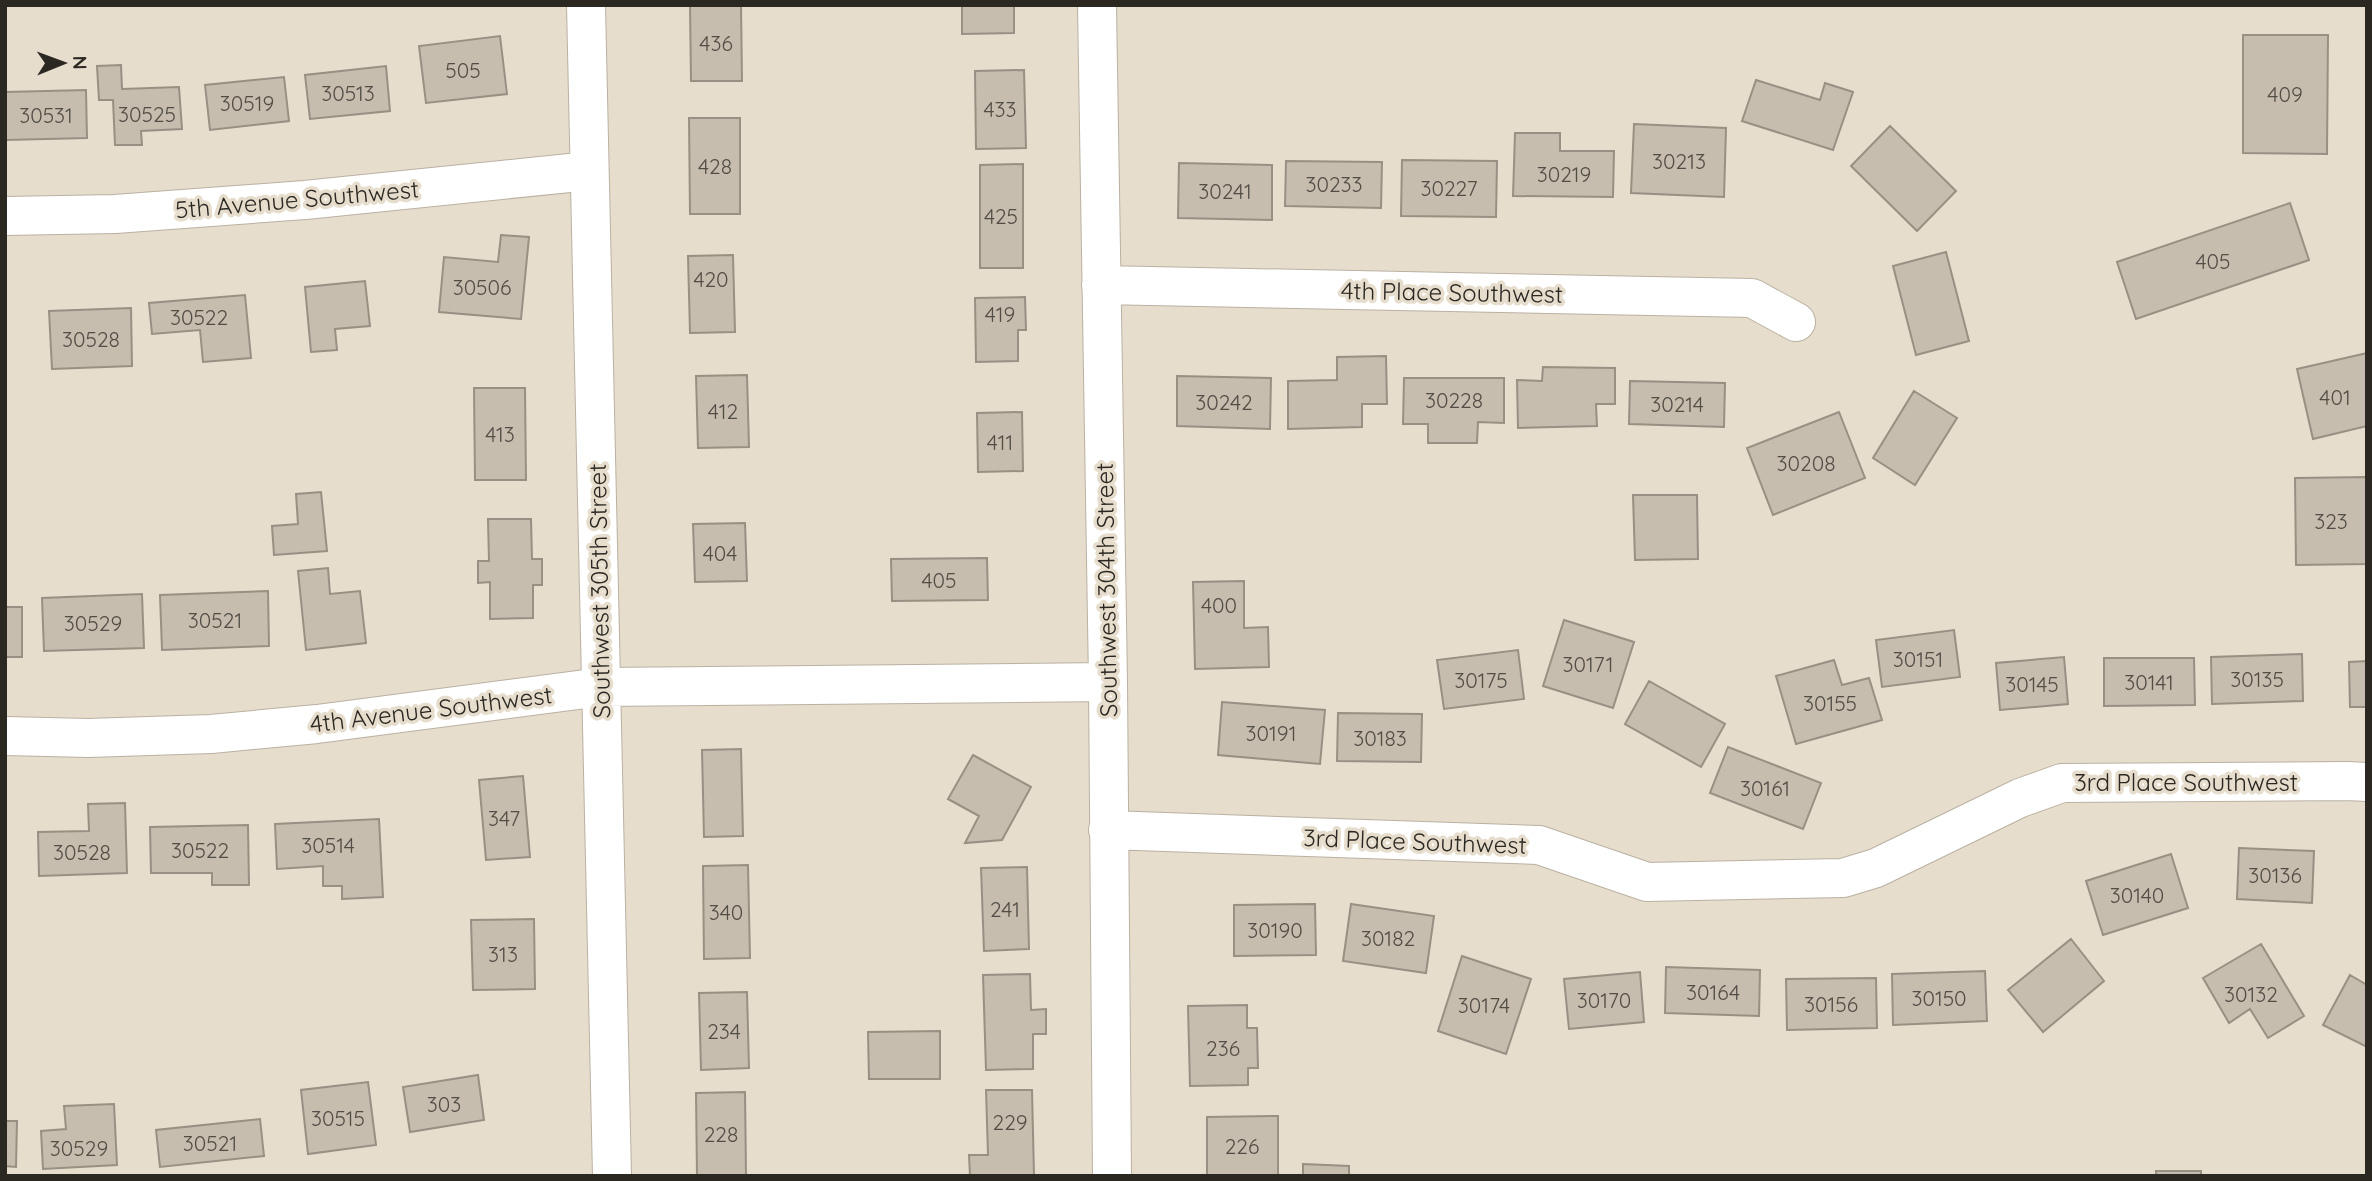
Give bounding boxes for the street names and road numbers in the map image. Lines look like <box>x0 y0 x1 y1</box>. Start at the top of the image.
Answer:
street label: 5th Avenue Southwest <box>174 173 420 225</box>
street label: 4th Place Southwest <box>1341 275 1563 309</box>
street label: Southwest 305th Street <box>582 463 616 719</box>
street label: Southwest 304th Street <box>1089 463 1123 717</box>
street label: 4th Avenue Southwest <box>308 679 554 739</box>
street label: 3rd Place Southwest <box>2074 767 2298 797</box>
street label: 3rd Place Southwest <box>1303 822 1527 860</box>

